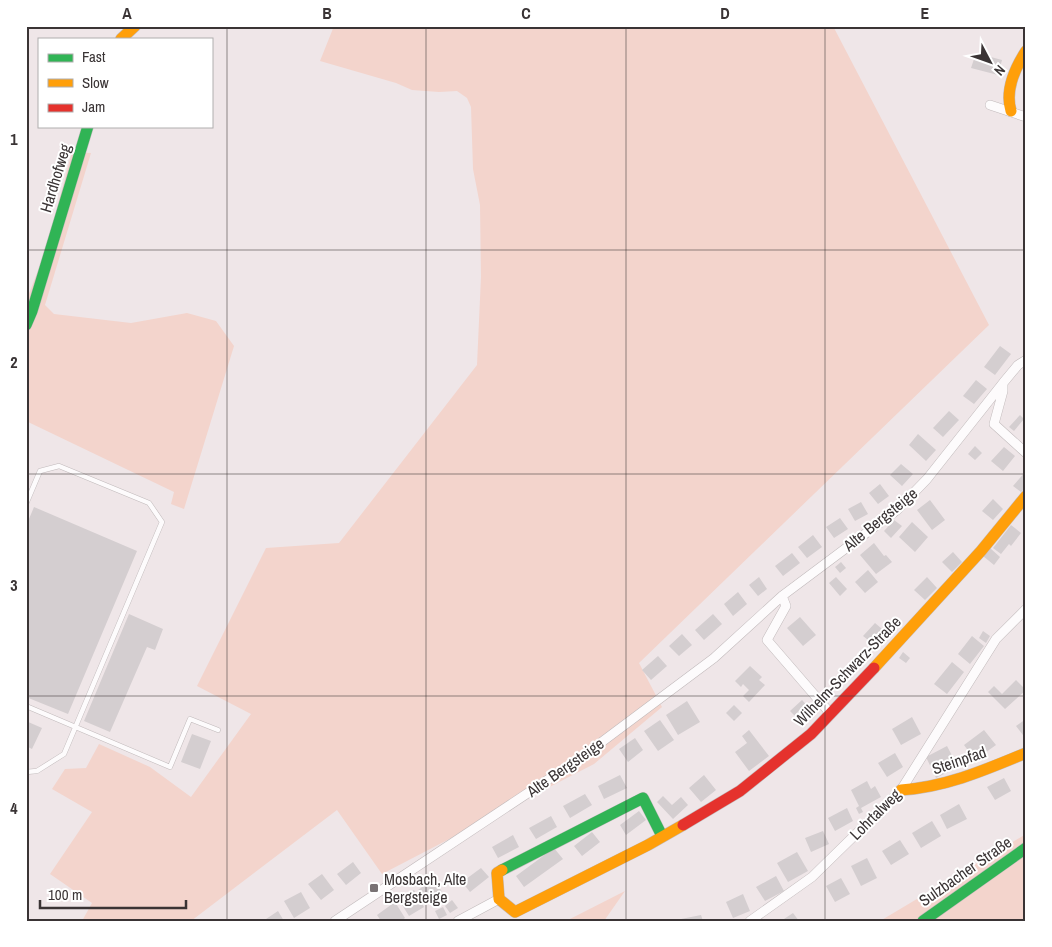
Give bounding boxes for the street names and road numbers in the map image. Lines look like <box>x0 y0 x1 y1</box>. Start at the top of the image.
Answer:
street label: Hardhofweg <box>34 140 76 215</box>
street label: Alte Bergsteige <box>837 482 922 556</box>
street label: Wilhelm-Schwarz-Straße <box>788 611 906 731</box>
street label: Alte Bergsteige <box>521 732 608 802</box>
street label: Steinpfad <box>929 740 989 780</box>
street label: Lohrtalweg <box>845 783 906 844</box>
street label: Sulzbacher Straße <box>914 831 1016 911</box>

